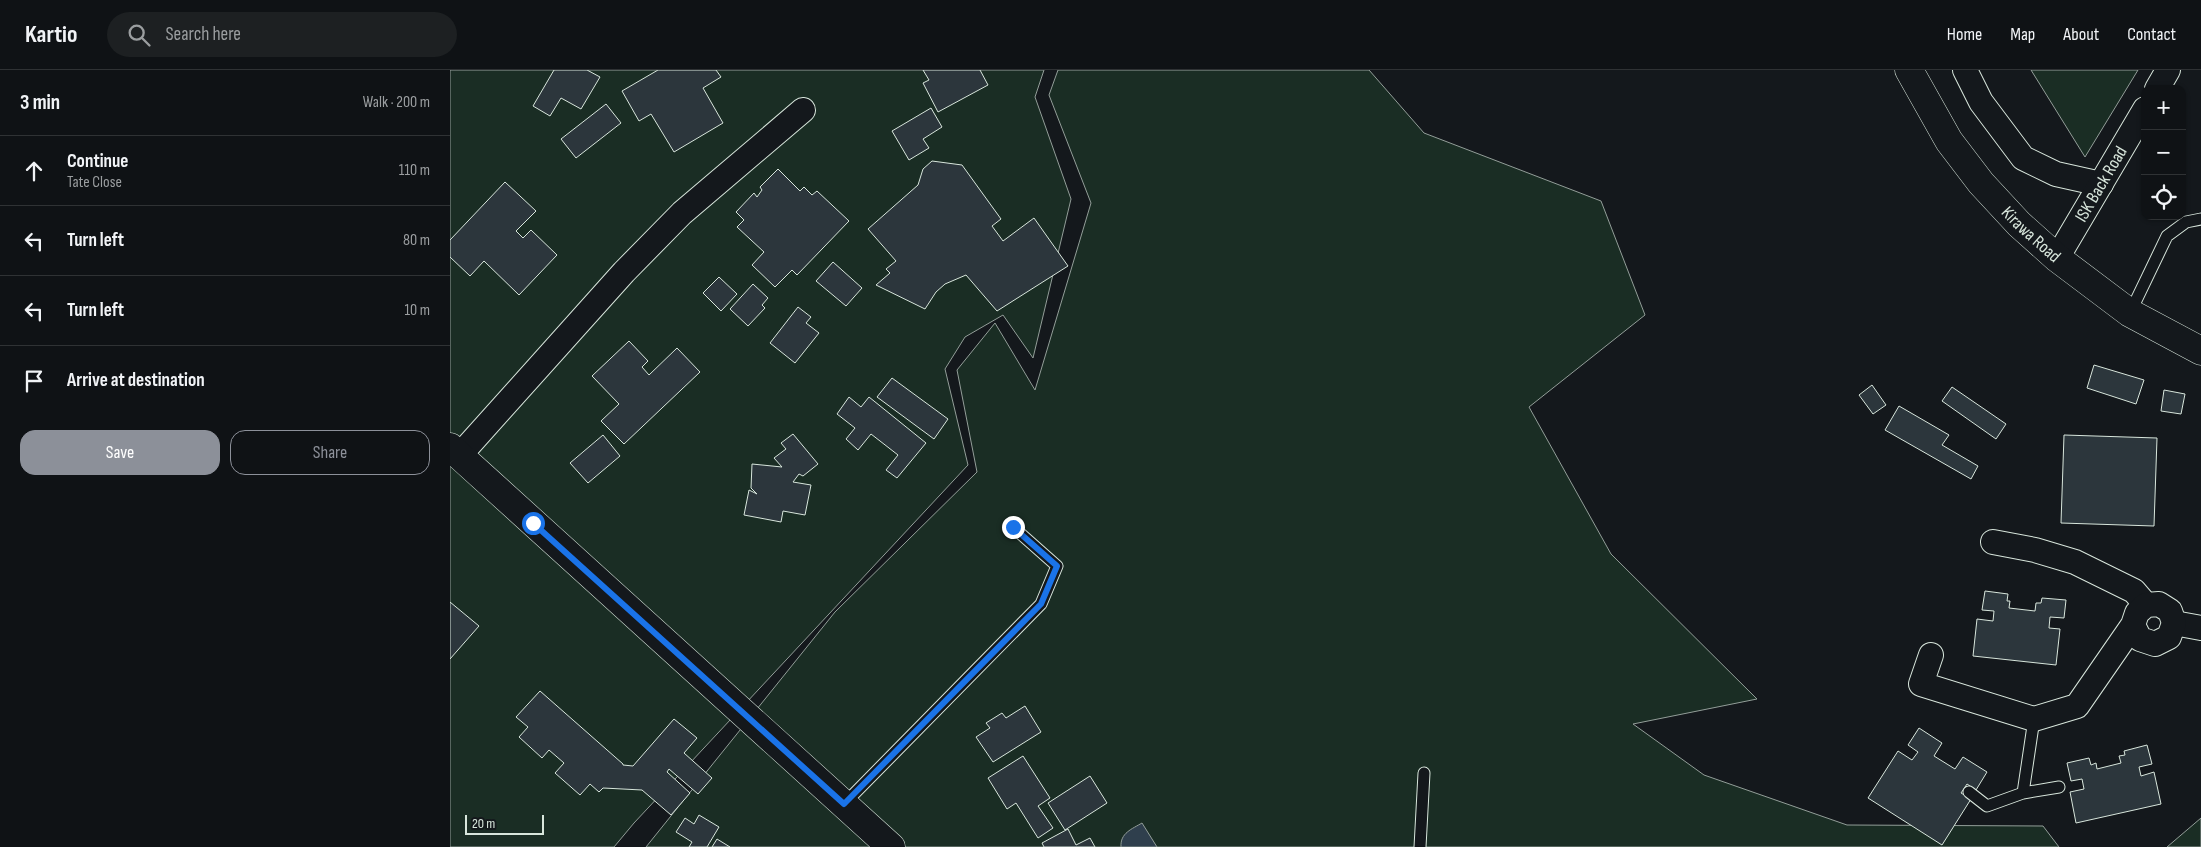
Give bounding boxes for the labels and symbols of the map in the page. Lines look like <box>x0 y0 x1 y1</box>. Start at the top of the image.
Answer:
street label: ISK Back Road <box>2070 142 2131 226</box>
street label: Kirawa Road <box>1997 202 2065 267</box>
route start <box>522 512 545 535</box>
route end <box>1002 516 1025 539</box>
scale bar <box>465 812 544 835</box>

